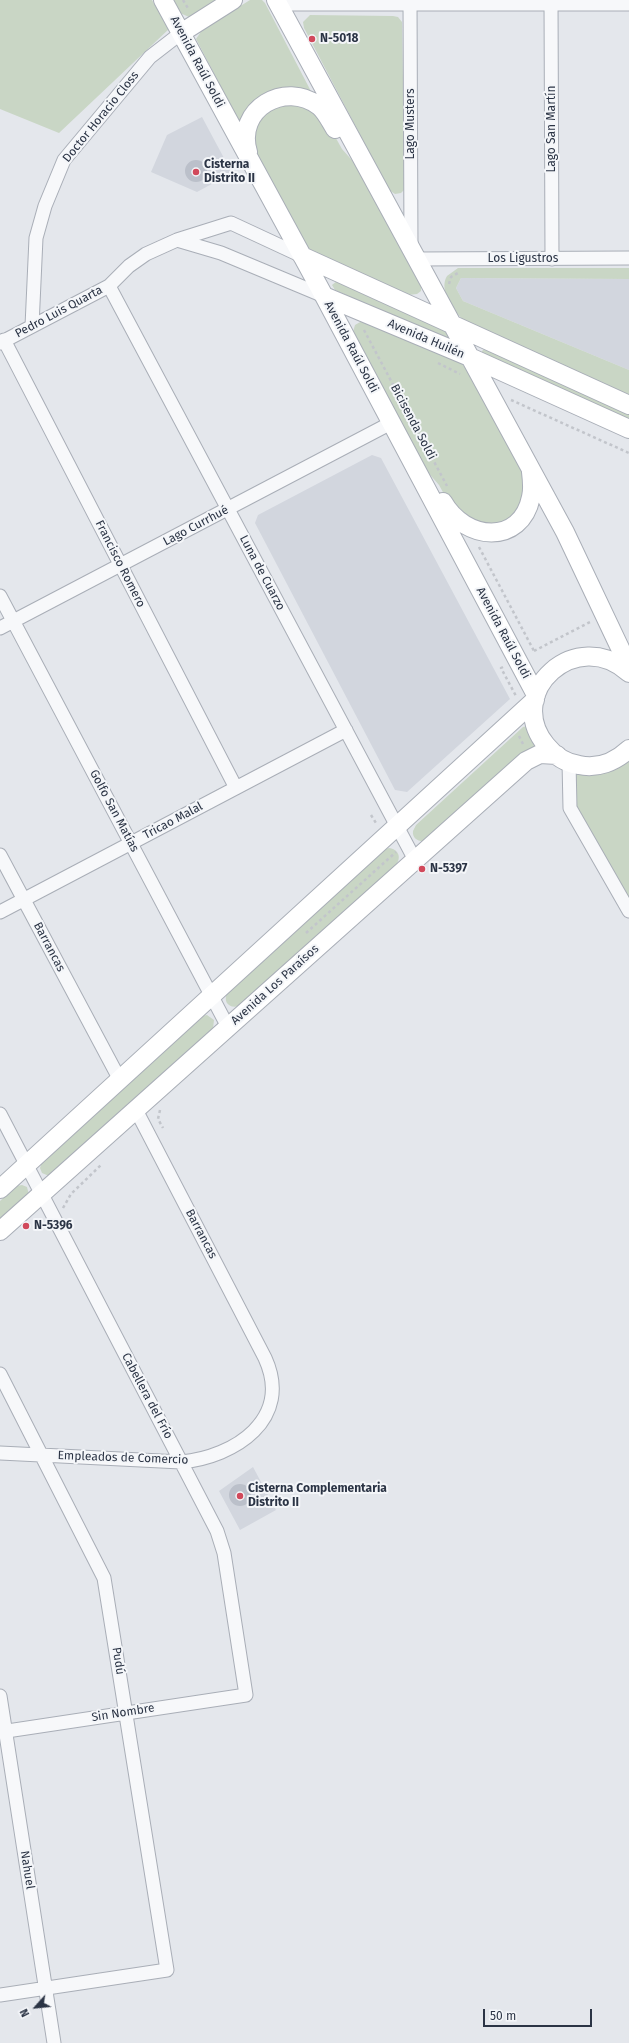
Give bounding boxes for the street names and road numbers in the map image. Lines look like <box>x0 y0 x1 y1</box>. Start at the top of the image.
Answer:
street label: Avenida Raúl Soldi <box>167 14 227 110</box>
street label: Doctor Horacio Closs <box>60 69 142 165</box>
street label: Lago San Martín <box>545 85 559 173</box>
street label: Lago Musters <box>404 88 418 160</box>
street label: Los Ligustros <box>488 252 558 266</box>
street label: Pedro Luis Quarta <box>13 283 105 341</box>
street label: Avenida Raúl Soldi <box>321 299 381 395</box>
street label: Avenida Huilén <box>385 316 467 362</box>
street label: Bicisenda Soldi <box>387 382 439 462</box>
street label: Lago Currhué <box>161 503 231 549</box>
street label: Francisco Romero <box>92 518 148 610</box>
street label: Luna de Cuarzo <box>236 533 288 613</box>
street label: Avenida Raúl Soldi <box>473 585 533 681</box>
street label: Golfo San Matías <box>86 767 142 855</box>
street label: Tricao Malal <box>141 799 205 843</box>
street label: Barrancas <box>30 920 68 974</box>
street label: Avenida Los Paraísos <box>228 942 322 1028</box>
street label: Barrancas <box>182 1207 220 1261</box>
street label: Cabellera del Frío <box>118 1351 176 1441</box>
street label: Empleados de Comercio <box>57 1449 189 1467</box>
street label: Pudú <box>109 1646 127 1676</box>
street label: Sin Nombre <box>90 1701 156 1725</box>
street label: Nahuel <box>17 1850 37 1890</box>

